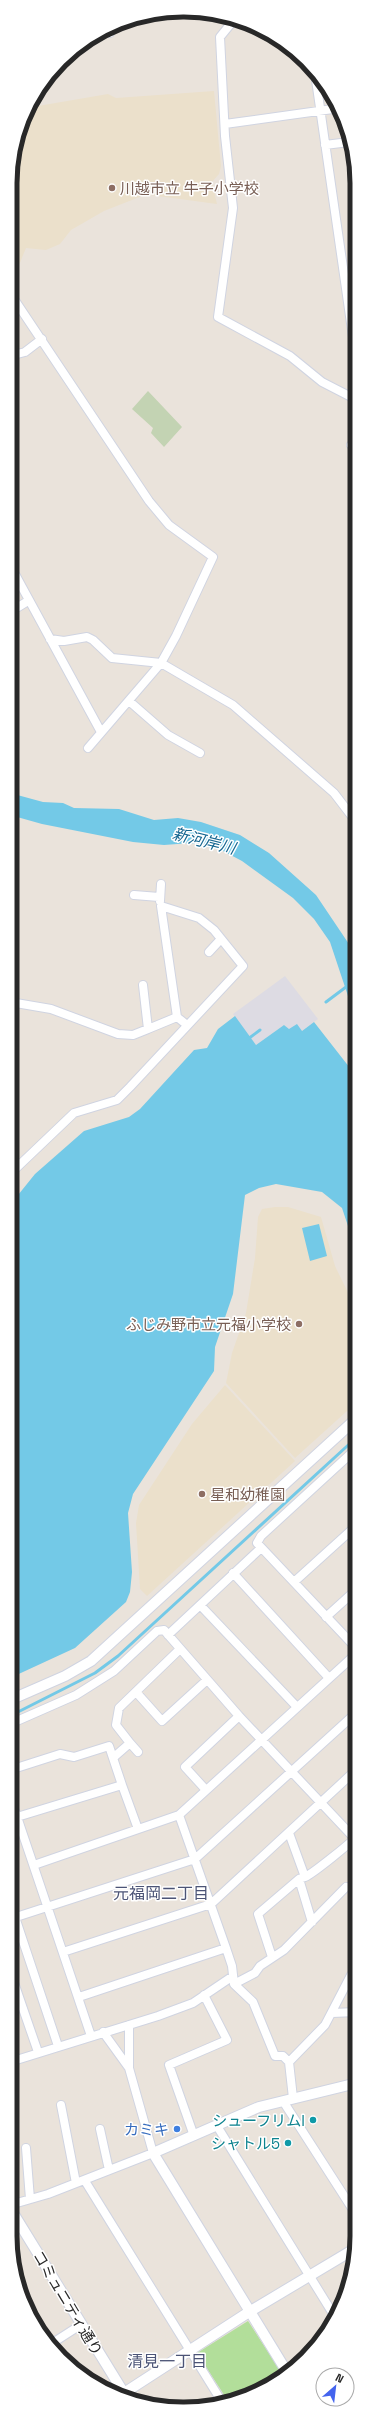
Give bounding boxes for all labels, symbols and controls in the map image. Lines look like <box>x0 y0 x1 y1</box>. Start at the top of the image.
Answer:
place label: 川越市立 牛子小学校 <box>120 179 259 198</box>
marker: 川越市立 牛子小学校 <box>107 183 117 193</box>
water label: 新河岸川 <box>170 823 240 859</box>
place label: ふじみ野市立元福小学校 <box>126 1315 291 1334</box>
marker: ふじみ野市立元福小学校 <box>294 1319 304 1329</box>
place label: 星和幼稚園 <box>210 1485 285 1504</box>
marker: 星和幼稚園 <box>197 1489 207 1499</box>
district label: 元福岡二丁目 <box>113 1883 209 1904</box>
place label: シューフリムI <box>212 2111 305 2130</box>
marker: シューフリムI <box>308 2115 318 2125</box>
place label: カミキ <box>124 2120 169 2139</box>
marker: カミキ <box>172 2124 182 2134</box>
place label: シャトル5 <box>211 2134 280 2153</box>
marker: シャトル5 <box>283 2138 293 2148</box>
street label: コミュニティ通り <box>29 2247 107 2359</box>
district label: 清見一丁目 <box>127 2351 207 2372</box>
north arrow <box>315 2367 355 2407</box>
text: N <box>333 2370 346 2386</box>

